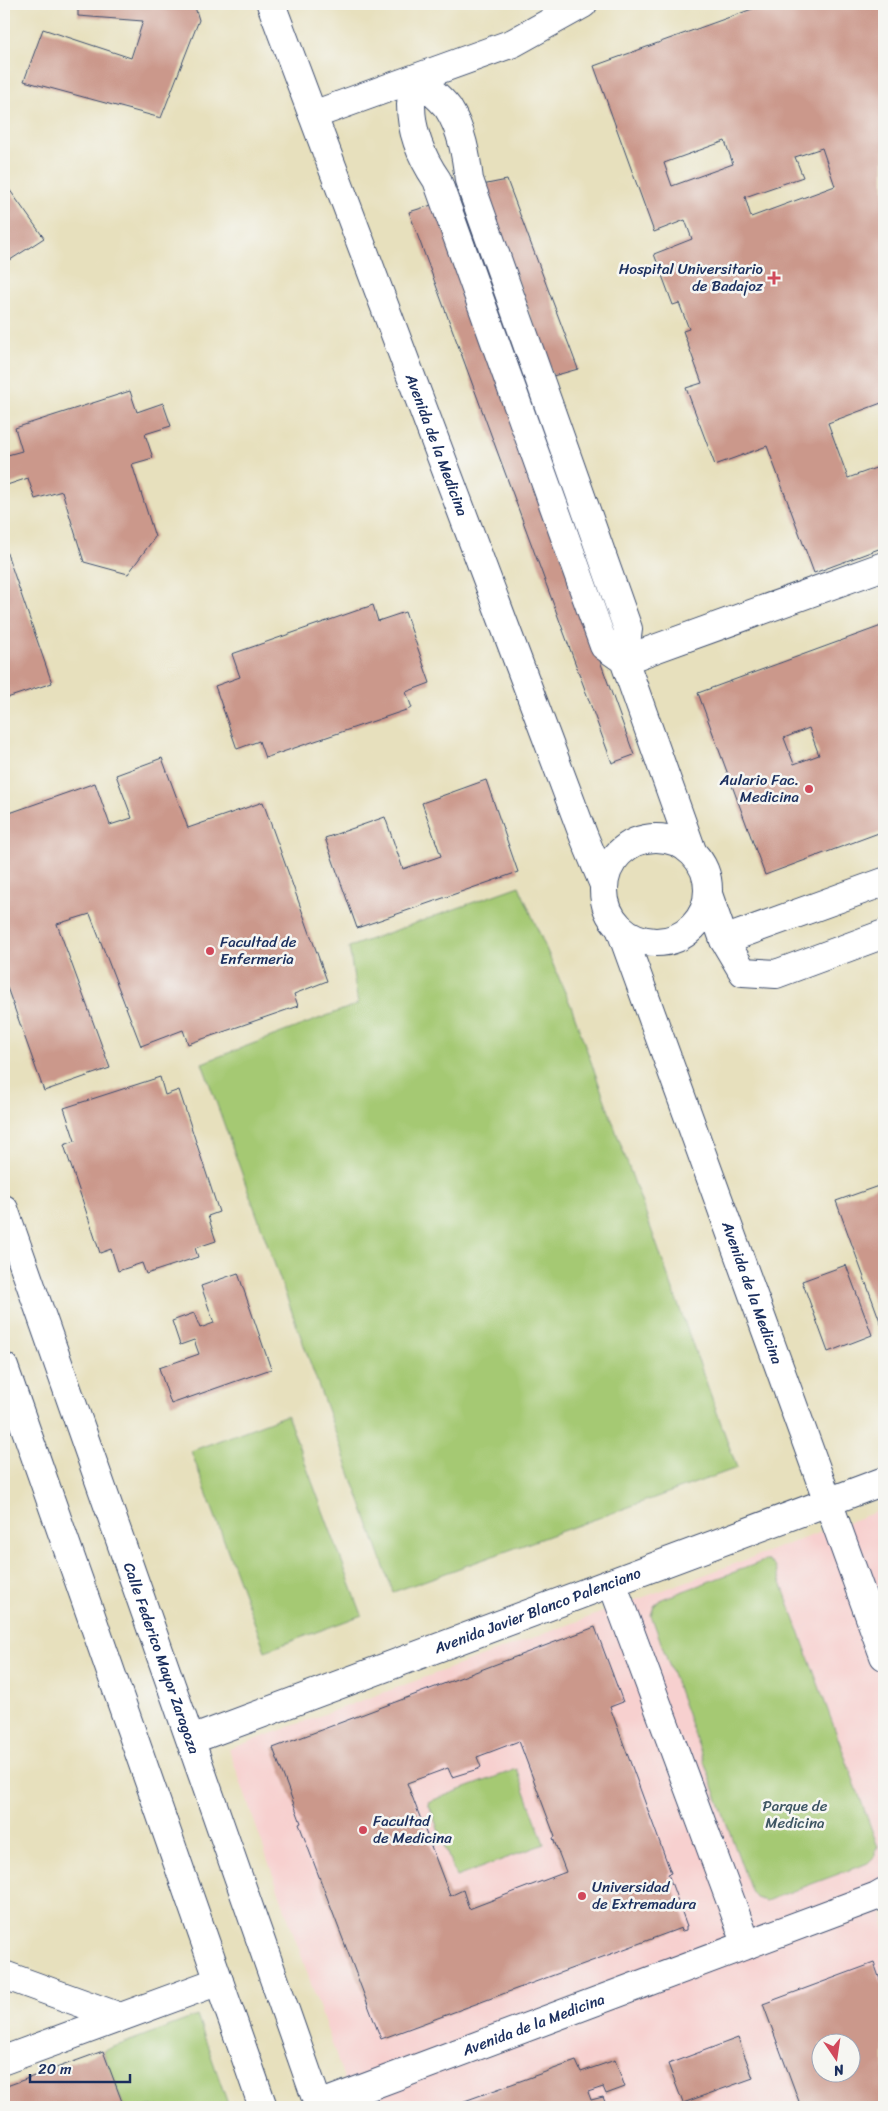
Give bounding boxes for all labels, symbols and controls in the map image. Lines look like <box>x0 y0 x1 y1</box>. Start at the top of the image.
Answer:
place label: Hospital Universitario de Badajoz <box>619 256 764 299</box>
marker: Hospital Universitario de Badajoz <box>767 271 781 285</box>
street label: Avenida de la Medicina <box>398 369 475 520</box>
place label: Aulario Fac. Medicina <box>719 767 799 810</box>
marker: Aulario Fac. Medicina <box>803 783 815 795</box>
place label: Facultad de Enfermeria <box>220 929 297 972</box>
marker: Facultad de Enfermeria <box>204 945 216 957</box>
street label: Avenida de la Medicina <box>714 1217 790 1368</box>
street label: Calle Federico Mayor Zaragoza <box>116 1559 207 1758</box>
street label: Avenida Javier Blanco Palenciano <box>429 1560 645 1661</box>
park label: Parque de Medicina <box>763 1793 828 1836</box>
place label: Facultad de Medicina <box>373 1808 452 1851</box>
marker: Facultad de Medicina <box>357 1824 369 1836</box>
place label: Universidad de Extremadura <box>592 1874 697 1917</box>
marker: Universidad de Extremadura <box>576 1890 588 1902</box>
street label: Avenida de la Medicina <box>458 1986 609 2064</box>
north arrow <box>810 2034 860 2084</box>
scale bar <box>30 2051 130 2083</box>
text: 20 m <box>38 2056 72 2082</box>
text: N <box>831 2057 847 2084</box>

